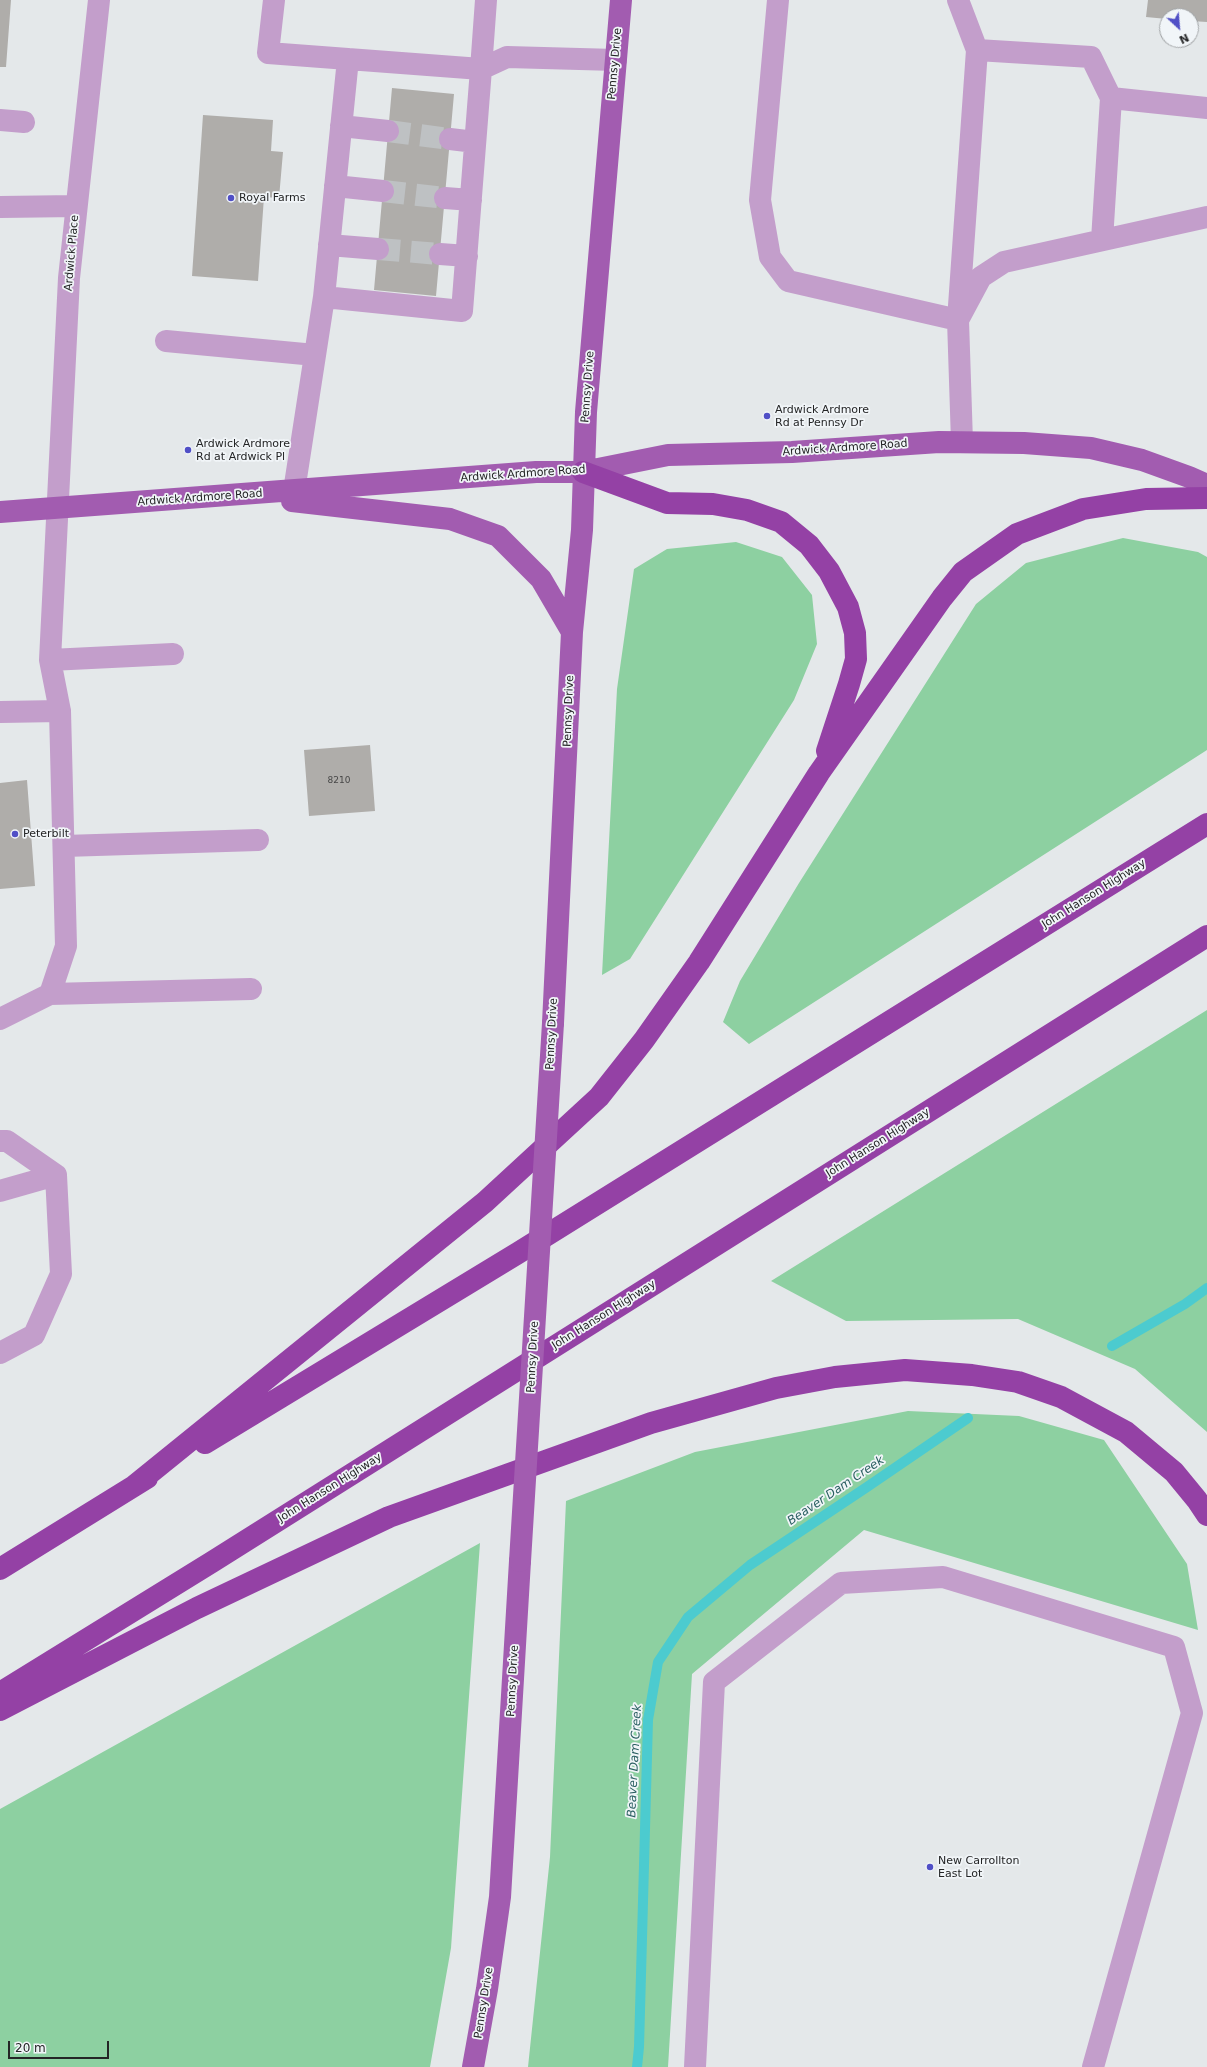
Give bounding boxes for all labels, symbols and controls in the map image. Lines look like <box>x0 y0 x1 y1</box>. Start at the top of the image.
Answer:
north arrow <box>1159 8 1199 48</box>
street label: Pennsy Drive <box>605 28 625 100</box>
text: N <box>1177 30 1191 46</box>
place label: Royal Farms <box>239 191 306 205</box>
marker: Royal Farms <box>226 193 236 203</box>
street label: Ardwick Place <box>62 215 82 291</box>
street label: Pennsy Drive <box>579 351 597 423</box>
place label: Ardwick Ardmore Rd at Pennsy Dr <box>775 403 869 429</box>
marker: Ardwick Ardmore Rd at Pennsy Dr <box>762 411 772 421</box>
place label: Ardwick Ardmore Rd at Ardwick Pl <box>196 437 290 463</box>
street label: Ardwick Ardmore Road <box>782 437 908 459</box>
marker: Ardwick Ardmore Rd at Ardwick Pl <box>183 445 193 455</box>
street label: Ardwick Ardmore Road <box>460 463 586 485</box>
street label: Ardwick Ardmore Road <box>137 487 263 509</box>
street label: Pennsy Drive <box>561 675 577 747</box>
house number: 8210 <box>328 776 350 786</box>
place label: Peterbilt <box>23 827 69 841</box>
marker: Peterbilt <box>10 829 20 839</box>
street label: John Hanson Highway <box>1040 857 1148 931</box>
street label: Pennsy Drive <box>544 998 560 1070</box>
street label: John Hanson Highway <box>824 1106 932 1180</box>
street label: John Hanson Highway <box>550 1278 658 1352</box>
street label: Pennsy Drive <box>525 1321 541 1393</box>
street label: John Hanson Highway <box>276 1451 384 1525</box>
water label: Beaver Dam Creek <box>785 1453 887 1529</box>
street label: Pennsy Drive <box>505 1645 521 1717</box>
water label: Beaver Dam Creek <box>625 1704 645 1818</box>
place label: New Carrollton East Lot <box>938 1854 1019 1880</box>
marker: New Carrollton East Lot <box>925 1862 935 1872</box>
street label: Pennsy Drive <box>472 1966 496 2040</box>
scale bar <box>10 2033 111 2059</box>
text: 20 m <box>15 2041 46 2055</box>

